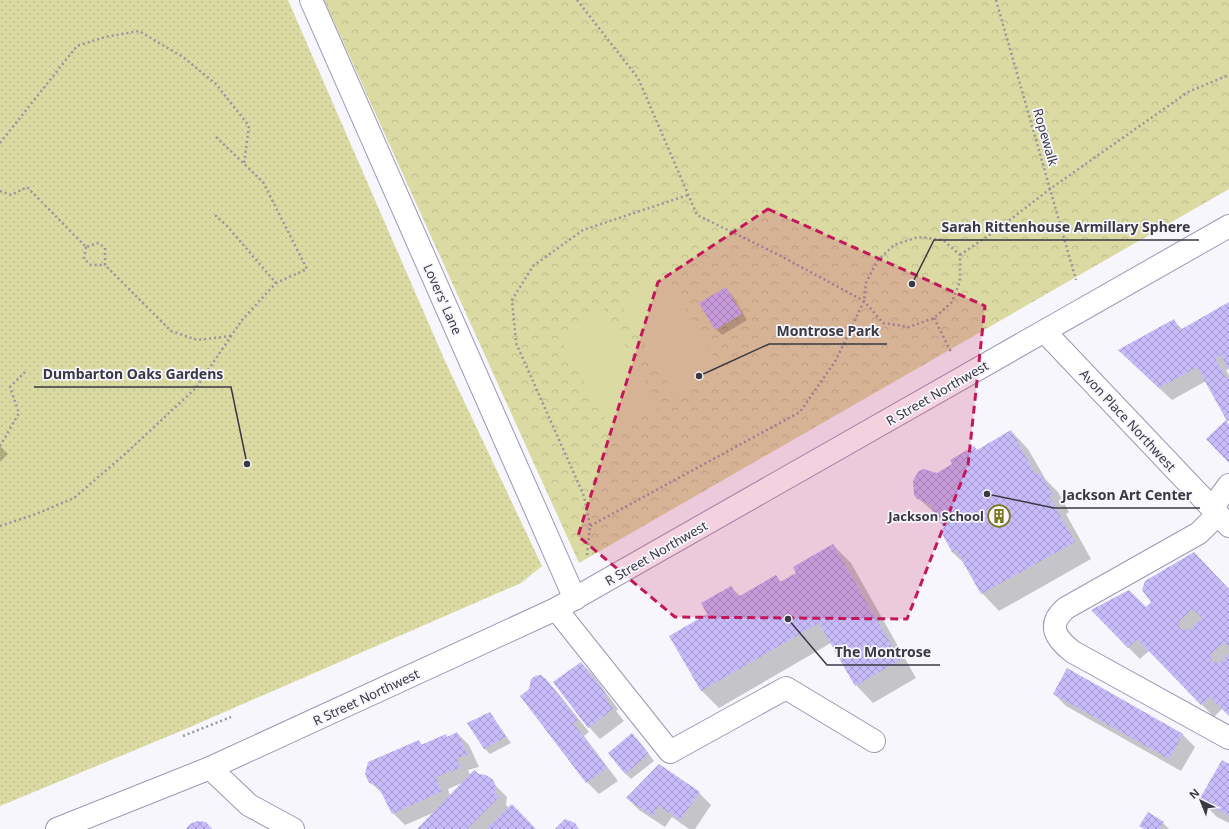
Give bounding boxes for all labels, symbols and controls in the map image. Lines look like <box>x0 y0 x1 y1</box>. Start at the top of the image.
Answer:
street label: Ropewalk <box>1029 106 1063 168</box>
callout: Sarah Rittenhouse Armillary Sphere <box>934 214 1199 240</box>
text: Sarah Rittenhouse Armillary Sphere <box>942 217 1190 236</box>
street label: Lovers' Lane <box>419 261 467 337</box>
callout: Montrose Park <box>769 318 887 344</box>
text: Montrose Park <box>777 321 880 340</box>
street label: R Street Northwest <box>883 356 992 430</box>
callout: Dumbarton Oaks Gardens <box>34 361 231 387</box>
text: Dumbarton Oaks Gardens <box>43 364 223 383</box>
street label: Avon Place Northwest <box>1076 365 1180 475</box>
callout: Jackson Art Center <box>1054 482 1200 508</box>
text: Jackson Art Center <box>1060 485 1193 504</box>
building icon: Jackson School <box>986 503 1012 529</box>
place label: Jackson School <box>887 507 984 525</box>
street label: R Street Northwest <box>602 516 711 590</box>
callout: The Montrose <box>827 639 940 665</box>
text: The Montrose <box>835 642 931 661</box>
street label: R Street Northwest <box>310 664 422 730</box>
north arrow <box>1181 781 1221 821</box>
text: N <box>1185 785 1202 802</box>

